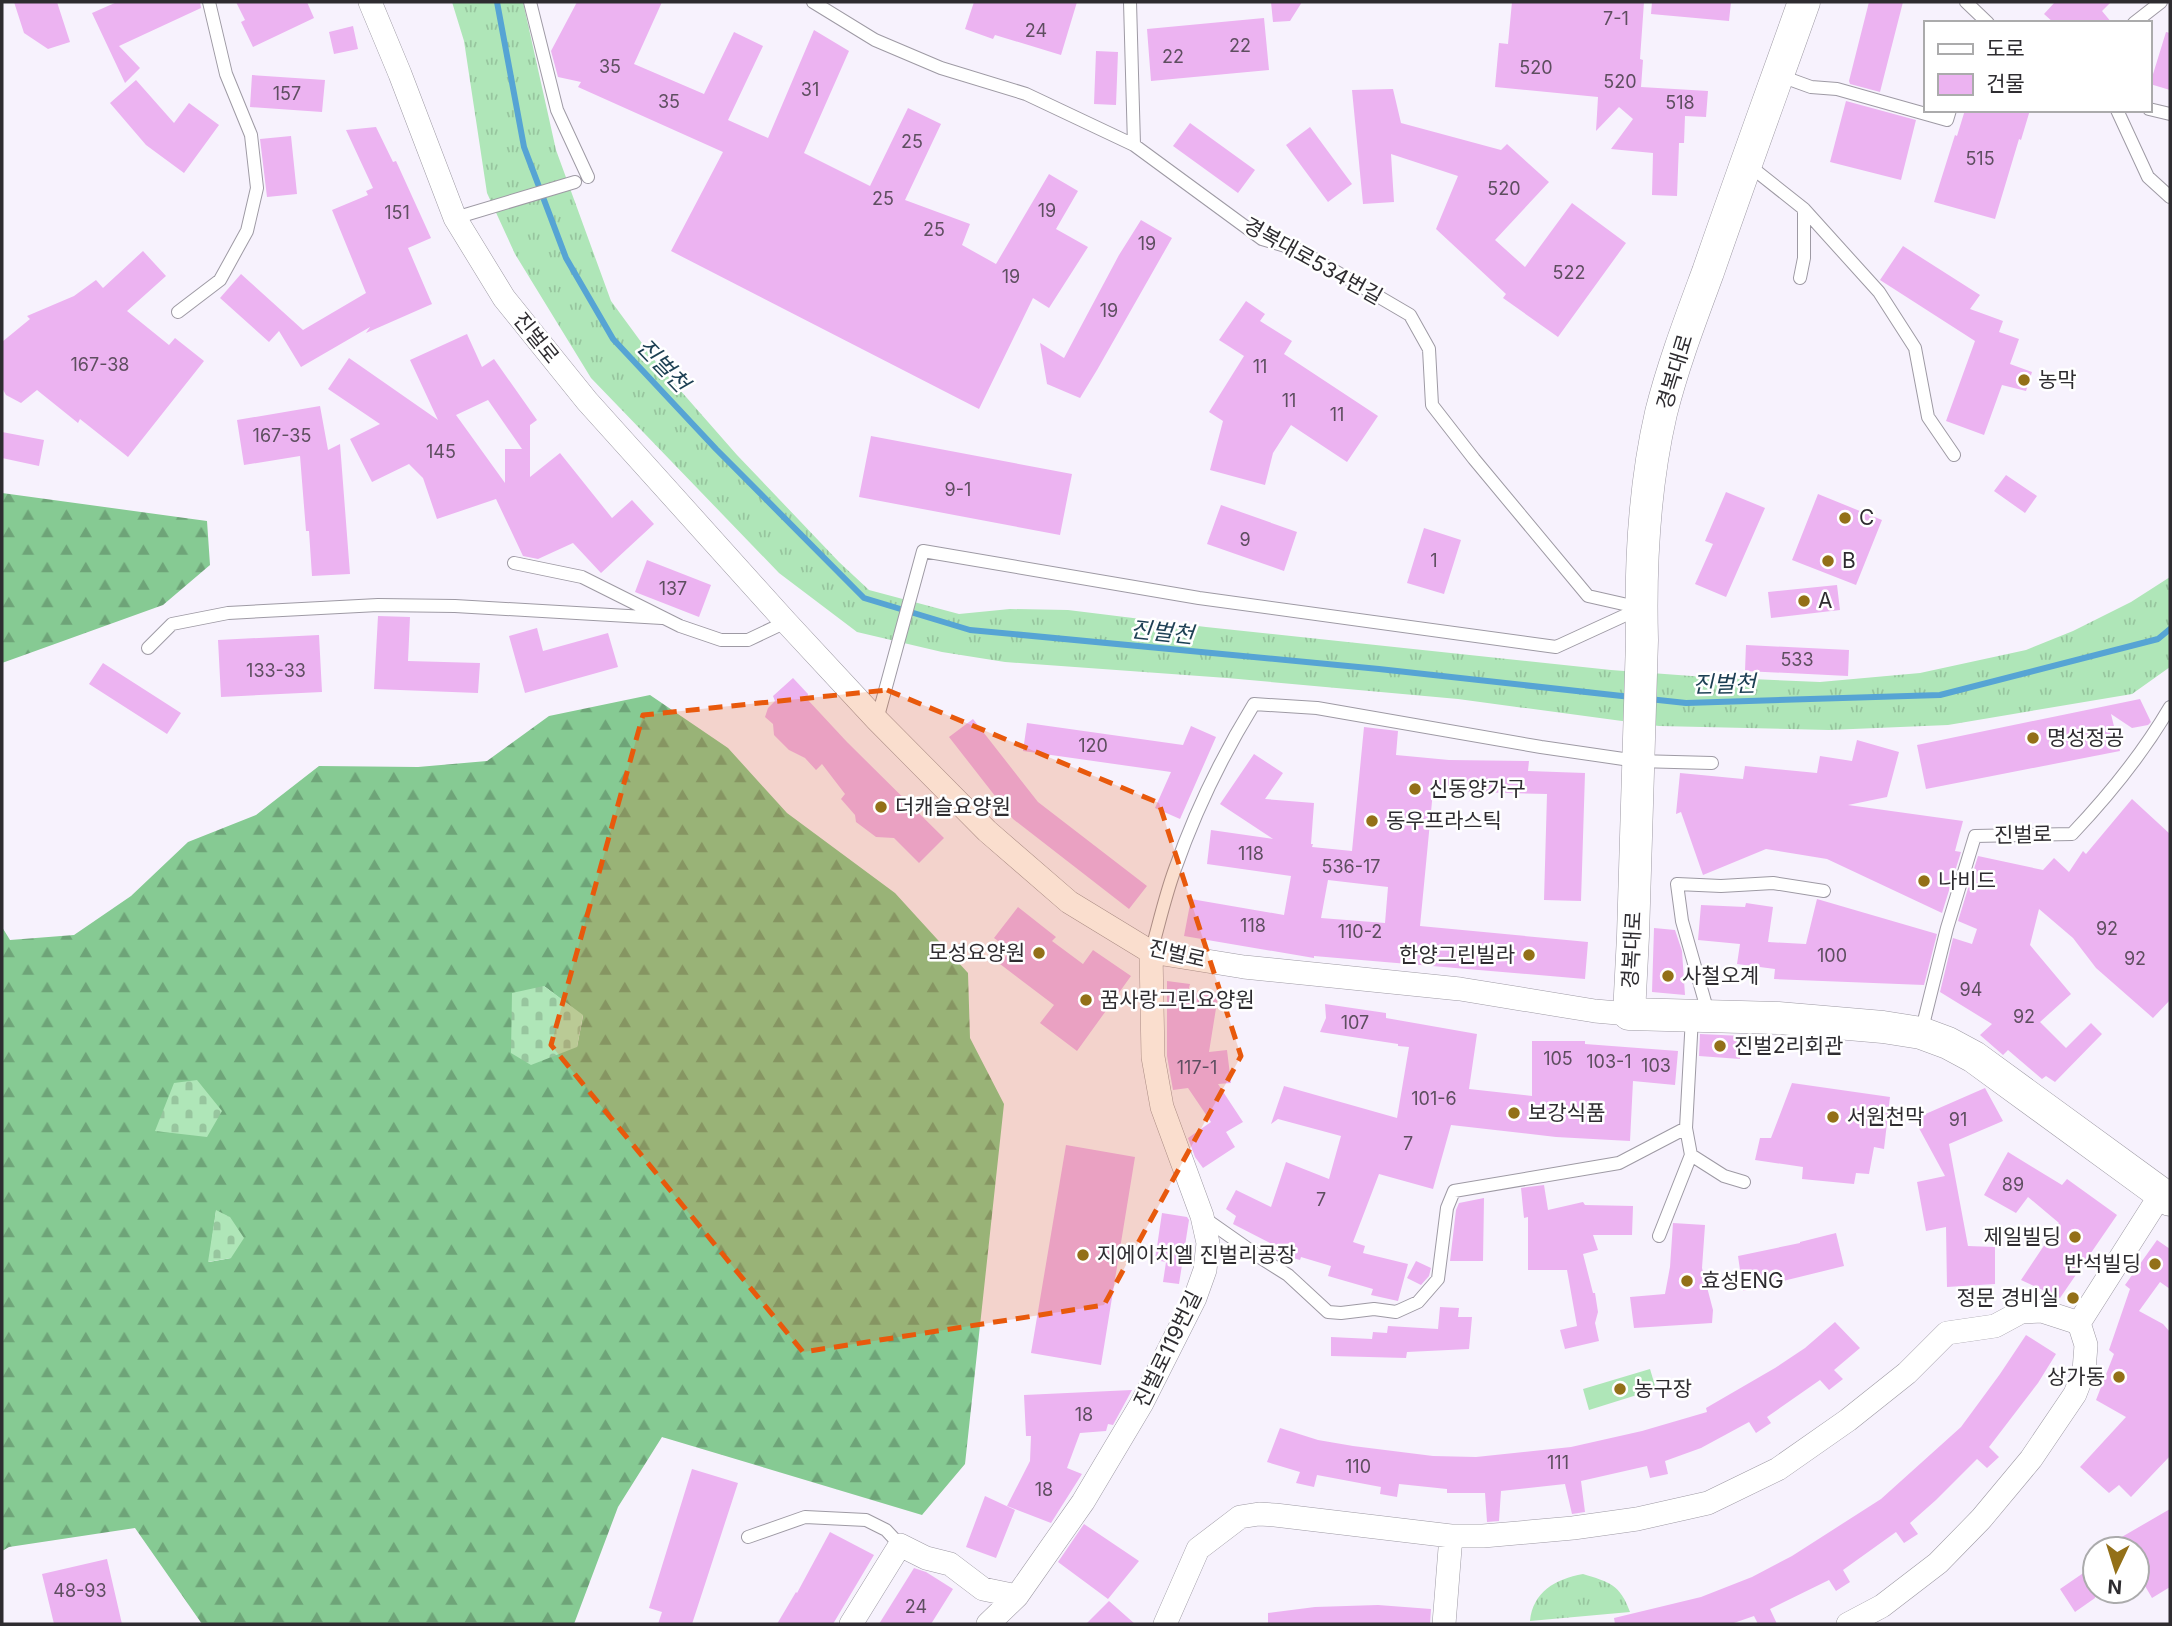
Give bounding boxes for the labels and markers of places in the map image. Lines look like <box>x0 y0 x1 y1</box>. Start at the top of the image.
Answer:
place label: 농막 <box>2038 367 2077 392</box>
marker: 농막 <box>2016 372 2032 388</box>
place label: C <box>1859 505 1874 530</box>
marker: C <box>1837 510 1853 526</box>
place label: B <box>1842 548 1856 573</box>
marker: B <box>1820 553 1836 569</box>
place label: A <box>1818 588 1833 613</box>
marker: A <box>1796 593 1812 609</box>
place label: 명성정공 <box>2047 725 2124 750</box>
marker: 명성정공 <box>2025 730 2041 746</box>
place label: 신동양가구 <box>1429 776 1526 801</box>
marker: 신동양가구 <box>1407 781 1423 797</box>
place label: 더캐슬요양원 <box>895 794 1011 819</box>
marker: 더캐슬요양원 <box>873 799 889 815</box>
place label: 동우프라스틱 <box>1386 808 1502 833</box>
marker: 동우프라스틱 <box>1364 813 1380 829</box>
place label: 나비드 <box>1938 868 1996 893</box>
marker: 나비드 <box>1916 873 1932 889</box>
place label: 모성요양원 <box>928 940 1025 965</box>
place label: 한양그린빌라 <box>1399 942 1515 967</box>
marker: 모성요양원 <box>1031 945 1047 961</box>
marker: 한양그린빌라 <box>1521 947 1537 963</box>
place label: 사철오계 <box>1682 963 1759 988</box>
marker: 사철오계 <box>1660 968 1676 984</box>
place label: 꿈사랑그린요양원 <box>1100 987 1255 1012</box>
marker: 꿈사랑그린요양원 <box>1078 992 1094 1008</box>
place label: 진벌2리회관 <box>1734 1033 1843 1058</box>
marker: 진벌2리회관 <box>1712 1038 1728 1054</box>
place label: 보강식품 <box>1528 1100 1605 1125</box>
place label: 서원천막 <box>1847 1104 1924 1129</box>
marker: 보강식품 <box>1506 1105 1522 1121</box>
marker: 서원천막 <box>1825 1109 1841 1125</box>
place label: 제일빌딩 <box>1984 1224 2061 1249</box>
marker: 제일빌딩 <box>2067 1229 2083 1245</box>
place label: 지에이치엘 진벌리공장 <box>1097 1242 1296 1267</box>
marker: 지에이치엘 진벌리공장 <box>1075 1247 1091 1263</box>
place label: 반석빌딩 <box>2064 1251 2141 1276</box>
marker: 반석빌딩 <box>2147 1256 2163 1272</box>
place label: 효성ENG <box>1701 1268 1784 1293</box>
marker: 효성ENG <box>1679 1273 1695 1289</box>
place label: 정문 경비실 <box>1956 1285 2059 1310</box>
marker: 정문 경비실 <box>2065 1290 2081 1306</box>
place label: 상가동 <box>2047 1364 2105 1389</box>
marker: 상가동 <box>2111 1369 2127 1385</box>
place label: 농구장 <box>1634 1376 1692 1401</box>
marker: 농구장 <box>1612 1381 1628 1397</box>

